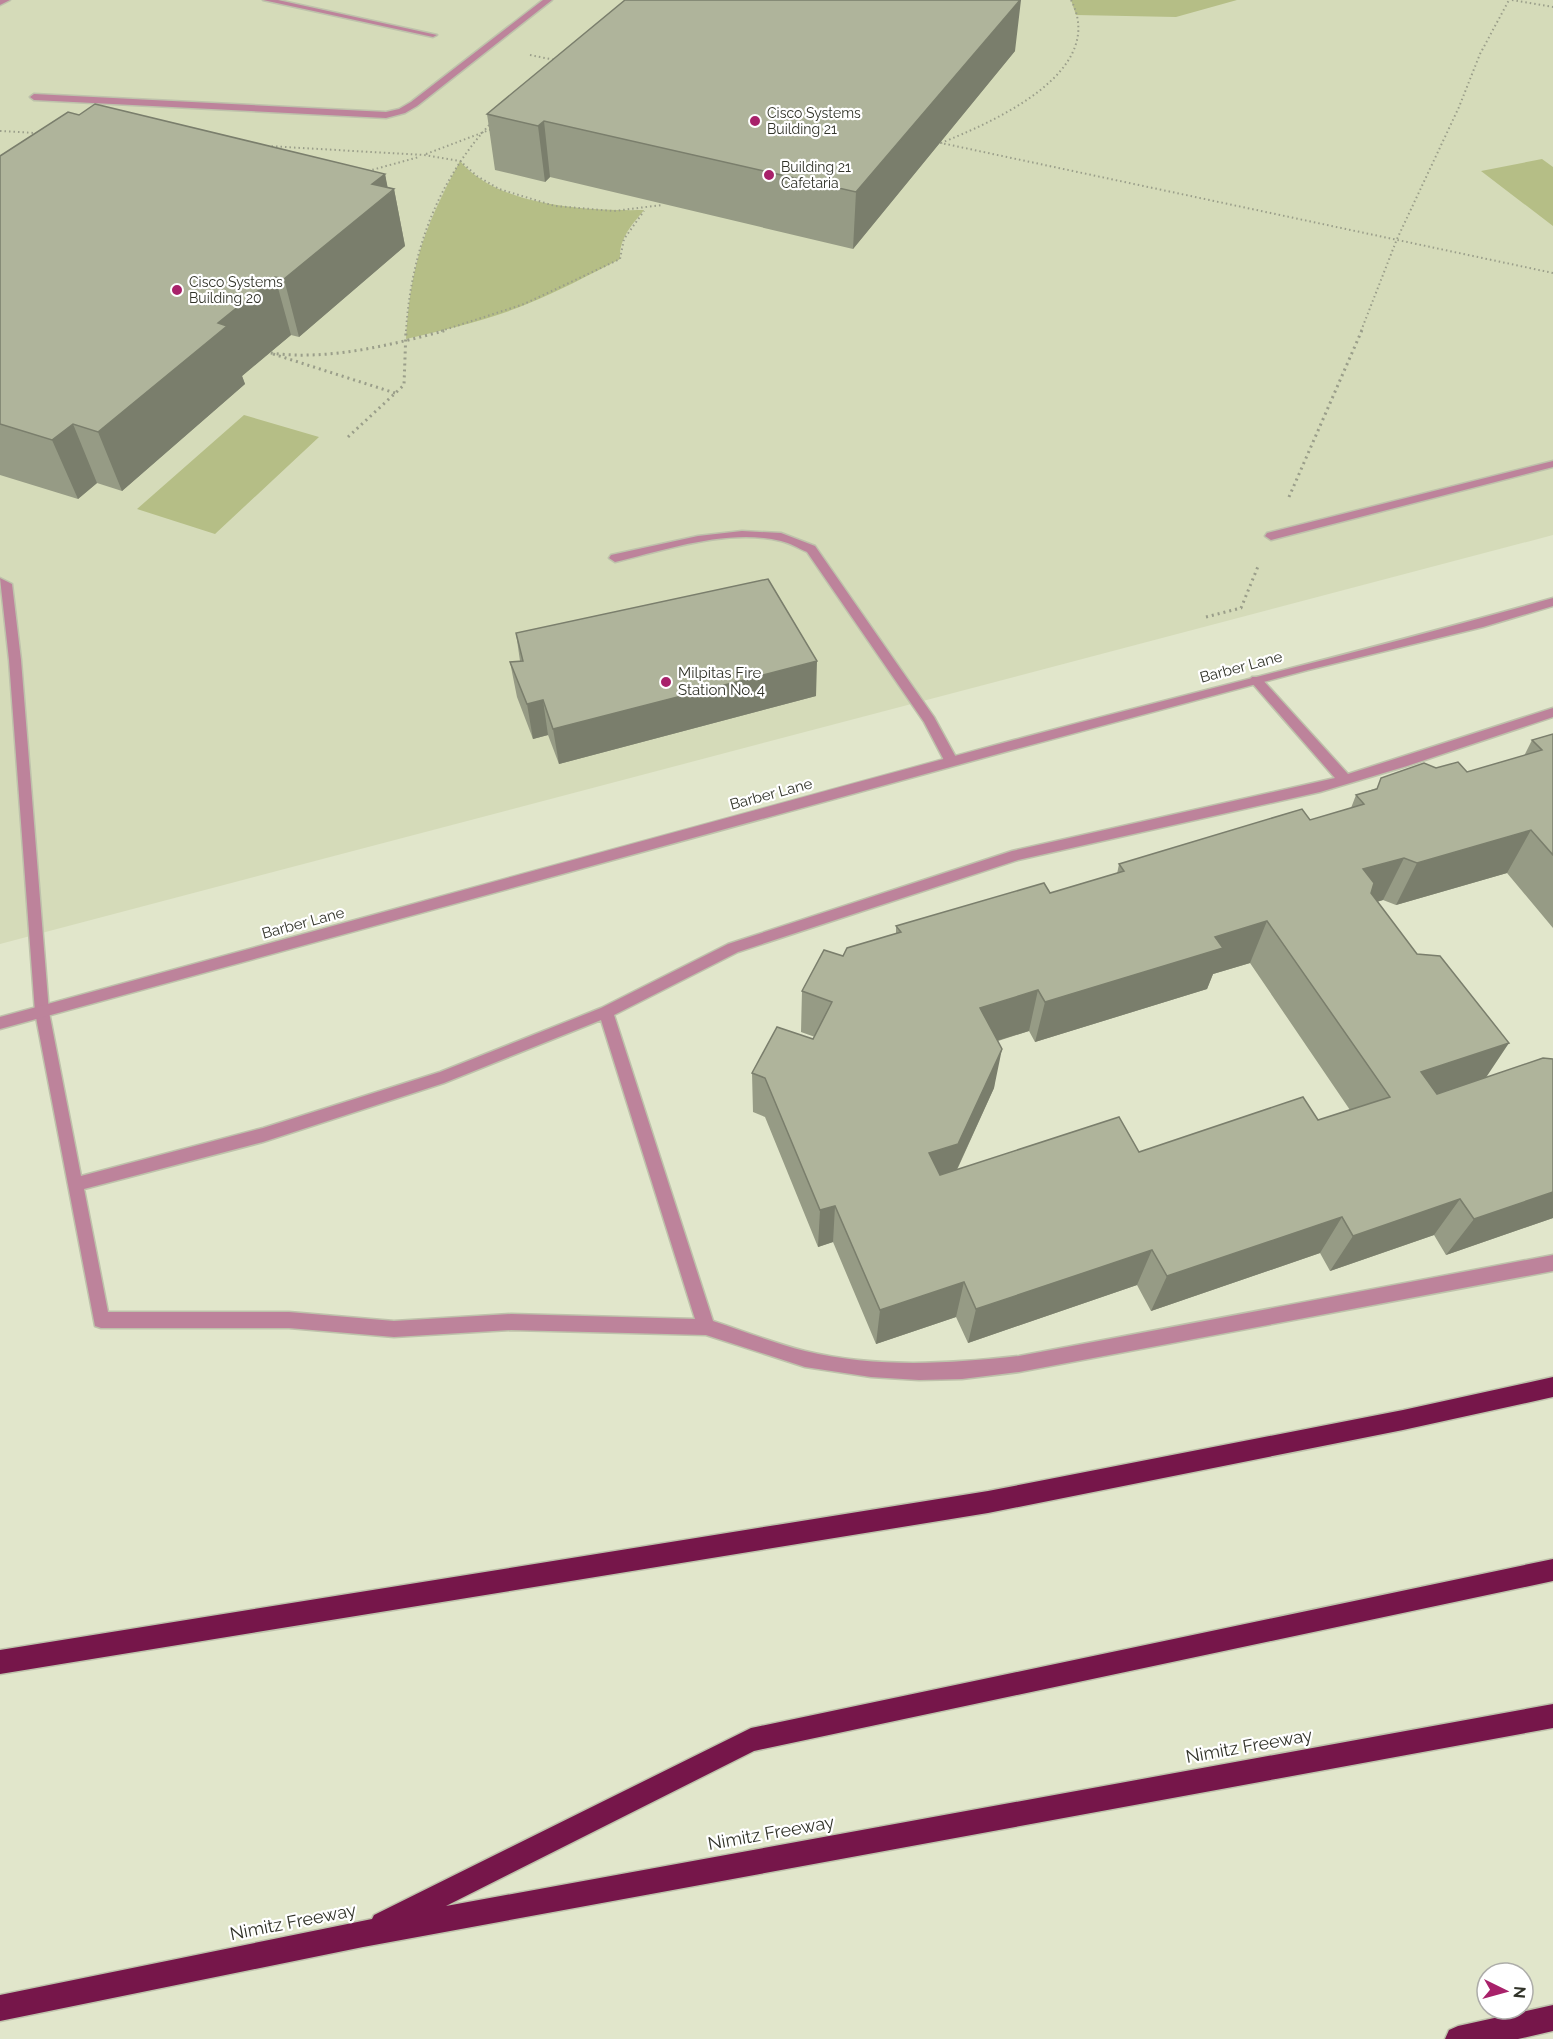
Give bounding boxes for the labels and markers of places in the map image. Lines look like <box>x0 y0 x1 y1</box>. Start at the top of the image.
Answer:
place label: Cisco Systems Building 21 <box>767 105 861 137</box>
marker: Cisco Systems Building 21 <box>748 114 762 128</box>
place label: Building 21 Cafetaria <box>781 159 851 191</box>
marker: Building 21 Cafetaria <box>762 168 776 182</box>
place label: Cisco Systems Building 20 <box>189 274 283 306</box>
marker: Cisco Systems Building 20 <box>170 283 184 297</box>
place label: Milpitas Fire Station No. 4 <box>678 664 765 699</box>
marker: Milpitas Fire Station No. 4 <box>659 675 673 689</box>

